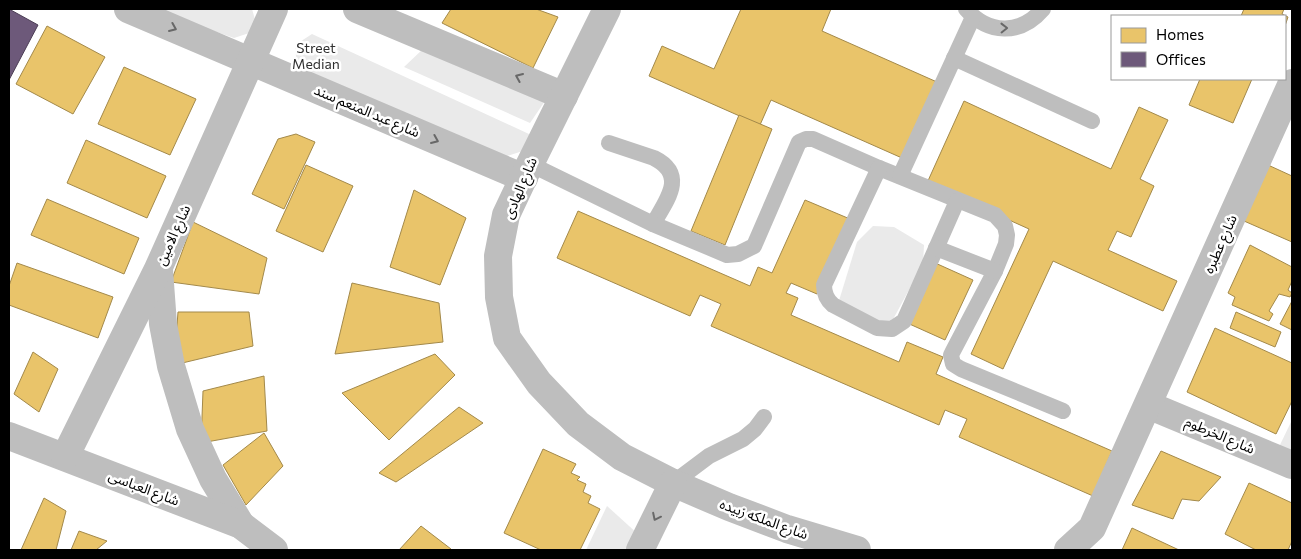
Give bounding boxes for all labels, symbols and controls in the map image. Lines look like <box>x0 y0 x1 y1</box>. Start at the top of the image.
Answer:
legend <box>1111 15 1286 80</box>
one-way arrow <box>168 21 177 32</box>
one-way arrow <box>1000 23 1008 33</box>
text: Homes <box>1156 25 1204 43</box>
park label: Street Median <box>292 39 340 72</box>
text: Offices <box>1156 50 1206 68</box>
one-way arrow <box>515 73 524 84</box>
street label: شارع عبد المنعم سند <box>311 81 422 143</box>
one-way arrow <box>430 134 439 144</box>
street label: شارع الهادى <box>499 154 543 222</box>
street label: شارع الامين <box>152 202 196 269</box>
street label: شارع عطبره <box>1199 212 1243 277</box>
street label: شارع الخرطوم <box>1182 412 1258 460</box>
street label: شارع العباسى <box>105 466 182 512</box>
street label: شارع الملكه زبيده <box>717 495 811 545</box>
one-way arrow <box>653 511 663 520</box>

